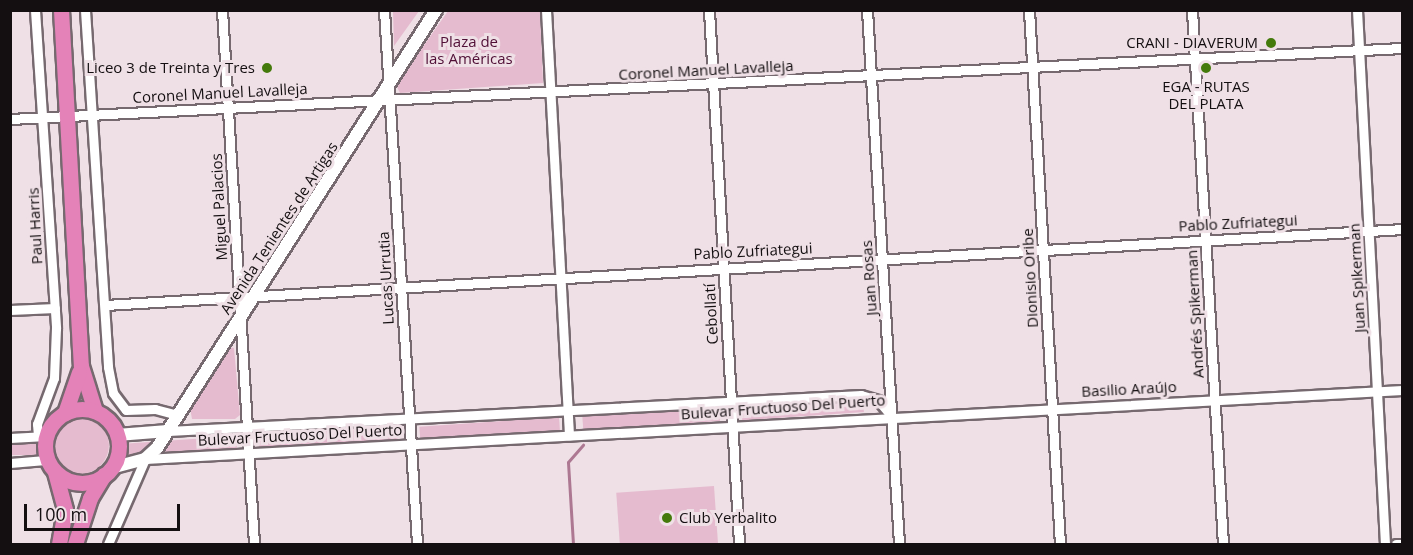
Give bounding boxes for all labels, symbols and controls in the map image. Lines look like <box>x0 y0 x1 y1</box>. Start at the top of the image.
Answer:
park label: Plaza de las Américas <box>425 32 513 67</box>
place label: CRANI - DIAVERUM <box>1126 34 1258 52</box>
marker: CRANI - DIAVERUM <box>1262 34 1280 52</box>
street label: Coronel Manuel Lavalleja <box>618 56 794 84</box>
place label: Liceo 3 de Treinta y Tres <box>86 59 255 77</box>
marker: Liceo 3 de Treinta y Tres <box>260 61 274 75</box>
marker: EGA - RUTAS DEL PLATA <box>1199 61 1213 75</box>
place label: EGA - RUTAS DEL PLATA <box>1162 77 1250 112</box>
street label: Coronel Manuel Lavalleja <box>132 79 308 107</box>
street label: Avenida Tenientes de Artigas <box>217 138 341 318</box>
street label: Miguel Palacios <box>207 153 231 261</box>
street label: Paul Harris <box>24 187 46 265</box>
street label: Pablo Zufriategui <box>1178 211 1298 235</box>
street label: Juan Spikerman <box>1345 223 1369 333</box>
street label: Dionisio Oribe <box>1018 228 1042 328</box>
street label: Lucas Urrutia <box>375 231 397 325</box>
street label: Pablo Zufriategui <box>693 239 813 263</box>
street label: Juan Rosas <box>857 240 881 316</box>
street label: Andrés Spikerman <box>1183 249 1207 379</box>
street label: Cebollatí <box>700 283 722 345</box>
street label: Basilio Araújo <box>1081 378 1177 400</box>
street label: Bulevar Fructuoso Del Puerto <box>680 391 886 423</box>
street label: Bulevar Fructuoso Del Puerto <box>197 421 403 449</box>
scale bar <box>27 492 183 530</box>
text: 100 m <box>35 502 87 526</box>
place label: Club Yerbalito <box>679 509 777 527</box>
marker: Club Yerbalito <box>660 511 674 525</box>

